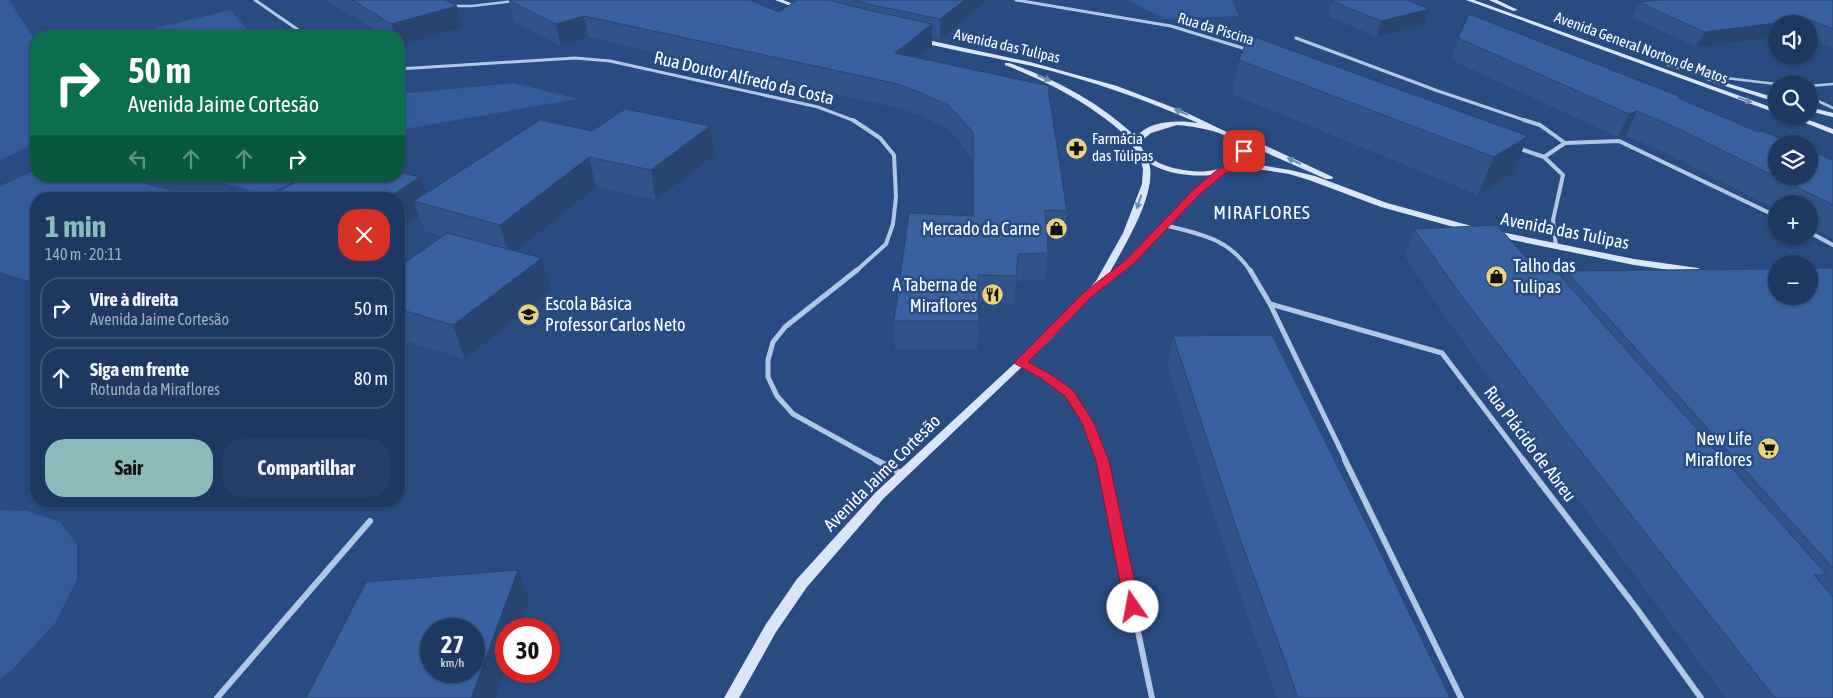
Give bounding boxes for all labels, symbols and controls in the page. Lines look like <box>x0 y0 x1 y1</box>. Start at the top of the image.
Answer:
street label: Avenida General Norton de Matos <box>1552 8 1730 87</box>
street label: Rua da Piscina <box>1176 9 1256 48</box>
map controls <box>1768 15 1818 305</box>
button: sound <box>1768 15 1818 65</box>
street label: Avenida das Tulipas <box>952 25 1062 66</box>
street label: Rua Doutor Alfredo da Costa <box>652 47 836 108</box>
icon: right <box>45 50 110 115</box>
text: 50 m <box>128 50 191 90</box>
one-way arrow <box>1037 74 1052 82</box>
button: search <box>1768 75 1818 125</box>
text: Avenida Jaime Cortesão <box>128 91 319 117</box>
one-way arrow <box>1738 96 1753 104</box>
one-way arrow <box>1174 108 1189 116</box>
place label: Farmácia das Túlipas <box>1092 130 1153 164</box>
pin <box>1223 130 1265 172</box>
button: layers <box>1768 135 1818 185</box>
pharmacy icon: Farmácia das Túlipas <box>1064 136 1088 160</box>
icon: arrive <box>1230 137 1258 165</box>
icon: left <box>124 145 152 173</box>
icon: ahead <box>177 145 205 173</box>
icon: ahead <box>230 145 258 173</box>
icon: right <box>283 145 311 173</box>
one-way arrow <box>1287 157 1301 165</box>
one-way arrow <box>1135 195 1143 210</box>
button: + <box>1768 195 1818 245</box>
district label: MIRAFLORES <box>1213 201 1311 223</box>
street label: Avenida das Tulipas <box>1499 208 1631 253</box>
text: 1 min <box>45 209 106 243</box>
button: close <box>338 209 390 261</box>
shop icon: Mercado da Carne <box>1044 217 1068 241</box>
place label: Mercado da Carne <box>922 218 1040 239</box>
text: 140 m · 20:11 <box>45 245 122 263</box>
place label: Talho das Tulipas <box>1513 255 1576 297</box>
button: − <box>1768 255 1818 305</box>
shop icon: Talho das Tulipas <box>1485 264 1509 288</box>
place label: A Taberna de Miraflores <box>892 274 977 316</box>
restaurant icon: A Taberna de Miraflores <box>981 283 1005 307</box>
text: Vire à direita <box>90 288 178 310</box>
place label: Escola Básica Professor Carlos Neto <box>545 293 686 335</box>
icon: right <box>47 294 75 322</box>
text: 50 m <box>354 297 388 319</box>
school or university icon: Escola Básica Professor Carlos Neto <box>517 302 541 326</box>
text: Avenida Jaime Cortesão <box>90 310 229 328</box>
text: Siga em frente <box>90 358 189 380</box>
icon: ahead <box>47 364 75 392</box>
text: 80 m <box>354 367 388 389</box>
text: Rotunda da Miraflores <box>90 380 220 398</box>
street label: Rua Plácido de Abreu <box>1480 382 1581 506</box>
street label: Avenida Jaime Cortesão <box>819 410 944 535</box>
place label: New Life Miraflores <box>1685 428 1752 470</box>
supermarket icon: New Life Miraflores <box>1756 437 1780 461</box>
button: Sair <box>45 439 213 497</box>
button: Compartilhar <box>223 439 390 497</box>
position arrow <box>1106 580 1158 632</box>
speed limit sign: 30 <box>495 618 560 683</box>
text: 27 <box>441 630 464 658</box>
text: km/h <box>441 656 464 670</box>

